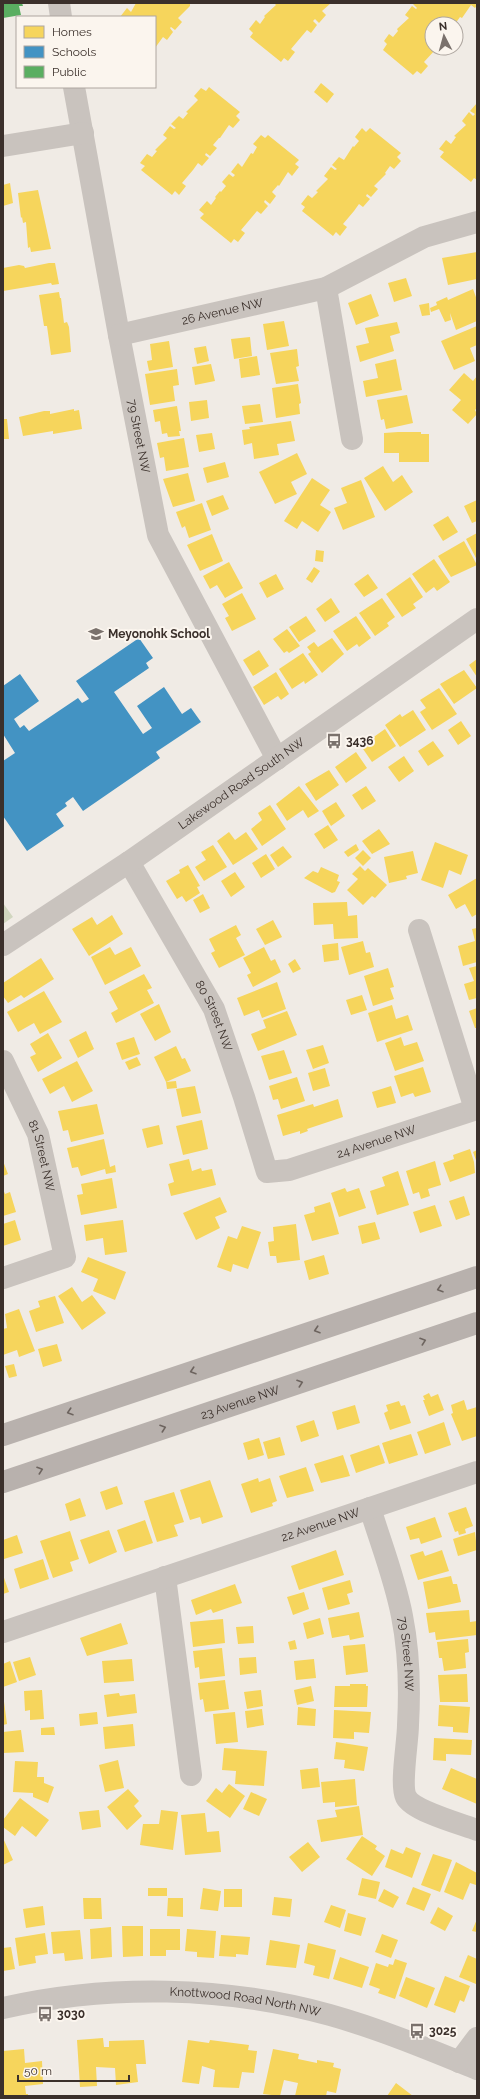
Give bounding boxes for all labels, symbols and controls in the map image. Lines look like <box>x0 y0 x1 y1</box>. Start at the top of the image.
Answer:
legend <box>16 16 156 88</box>
north arrow <box>424 16 464 56</box>
text: N <box>438 20 448 33</box>
text: Homes <box>52 25 92 39</box>
text: Schools <box>52 45 96 59</box>
text: Public <box>52 65 87 79</box>
street label: 26 Avenue NW <box>180 295 265 328</box>
street label: 79 Street NW <box>125 398 153 474</box>
school or university icon: Meyonohk School <box>87 625 105 643</box>
place label: Meyonohk School <box>108 627 210 641</box>
bus stop icon: 3436 <box>325 732 343 750</box>
place label: 3436 <box>346 734 374 748</box>
street label: Lakewood Road South NW <box>176 735 307 832</box>
street label: 80 Street NW <box>192 978 235 1053</box>
street label: 81 Street NW <box>25 1118 58 1193</box>
street label: 24 Avenue NW <box>335 1122 418 1161</box>
one-way arrow <box>437 1284 444 1293</box>
one-way arrow <box>313 1325 320 1334</box>
one-way arrow <box>419 1338 426 1346</box>
one-way arrow <box>190 1366 197 1375</box>
one-way arrow <box>296 1379 303 1387</box>
street label: 23 Avenue NW <box>199 1383 282 1422</box>
one-way arrow <box>67 1407 74 1416</box>
one-way arrow <box>160 1425 167 1433</box>
one-way arrow <box>36 1466 43 1475</box>
street label: 22 Avenue NW <box>279 1505 362 1545</box>
street label: 79 Street NW <box>395 1616 416 1692</box>
street label: Knottwood Road North NW <box>169 1985 323 2019</box>
bus stop icon: 3030 <box>36 2005 54 2023</box>
place label: 3030 <box>57 2007 85 2021</box>
bus stop icon: 3025 <box>408 2022 426 2040</box>
place label: 3025 <box>429 2024 457 2038</box>
scale bar <box>18 2057 129 2083</box>
text: 50 m <box>24 2064 52 2078</box>

